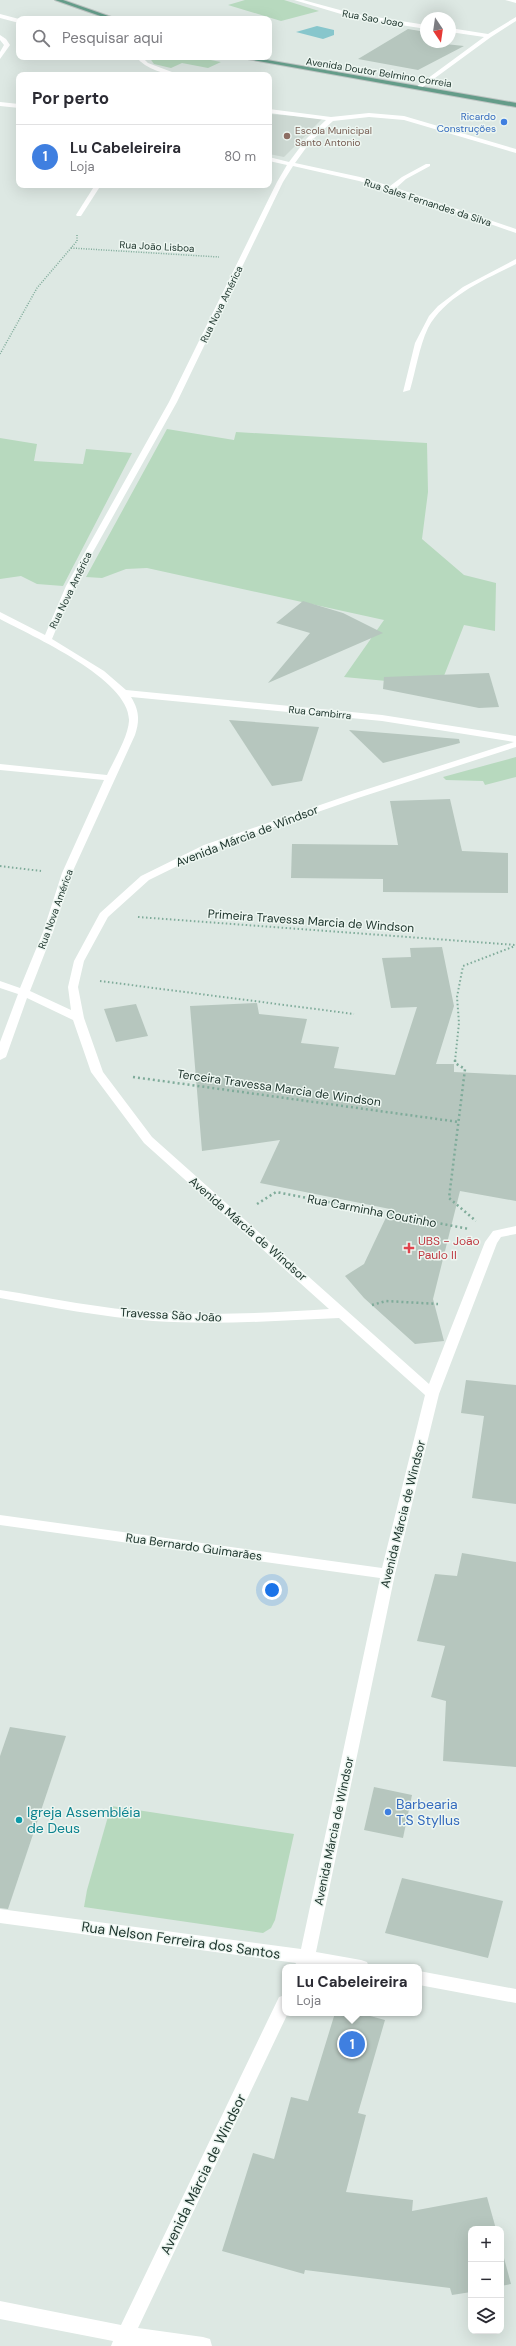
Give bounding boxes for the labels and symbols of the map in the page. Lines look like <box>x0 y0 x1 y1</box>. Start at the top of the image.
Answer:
street label: Rua Sao Joao <box>341 7 405 30</box>
north arrow <box>420 12 456 48</box>
street label: Avenida Doutor Belmino Correia <box>305 55 453 90</box>
place label: Ricardo Construções <box>437 110 496 135</box>
marker: Ricardo Construções <box>499 117 509 127</box>
place label: Escola Municipal Santo Antonio <box>295 124 372 149</box>
marker: Escola Municipal Santo Antonio <box>282 131 292 141</box>
street label: Rua Sales Fernandes da Silva <box>363 176 493 229</box>
street label: Rua João Lisboa <box>119 238 195 255</box>
street label: Rua Nova América <box>197 264 246 345</box>
street label: Rua Nova América <box>46 550 95 631</box>
street label: Rua Cambirra <box>288 703 352 722</box>
street label: Avenida Márcia de Windsor <box>173 801 321 871</box>
street label: Rua Nova América <box>35 867 76 951</box>
street label: Primeira Travessa Marcia de Windson <box>207 906 415 936</box>
street label: Terceira Travessa Marcia de Windson <box>176 1066 382 1110</box>
street label: Avenida Márcia de Windsor <box>186 1173 311 1285</box>
street label: Rua Carminha Coutinho <box>306 1191 438 1231</box>
place label: UBS - João Paulo II <box>418 1233 480 1263</box>
marker: UBS - João Paulo II <box>403 1242 415 1254</box>
street label: Travessa São João <box>120 1304 222 1326</box>
street label: Avenida Márcia de Windsor <box>377 1438 429 1589</box>
street label: Rua Bernardo Guimarães <box>125 1530 263 1564</box>
your location <box>262 1580 282 1600</box>
street label: Avenida Márcia de Windsor <box>310 1755 358 1907</box>
place label: Barbearia T.S Styllus <box>396 1795 460 1829</box>
place label: Igreja Assembléia de Deus <box>27 1803 140 1837</box>
marker: Barbearia T.S Styllus <box>383 1807 393 1817</box>
marker: Igreja Assembléia de Deus <box>14 1815 24 1825</box>
street label: Rua Nelson Ferreira dos Santos <box>80 1917 282 1963</box>
pin: 1 <box>339 2029 365 2059</box>
street label: Avenida Márcia de Windsor <box>156 2091 250 2257</box>

